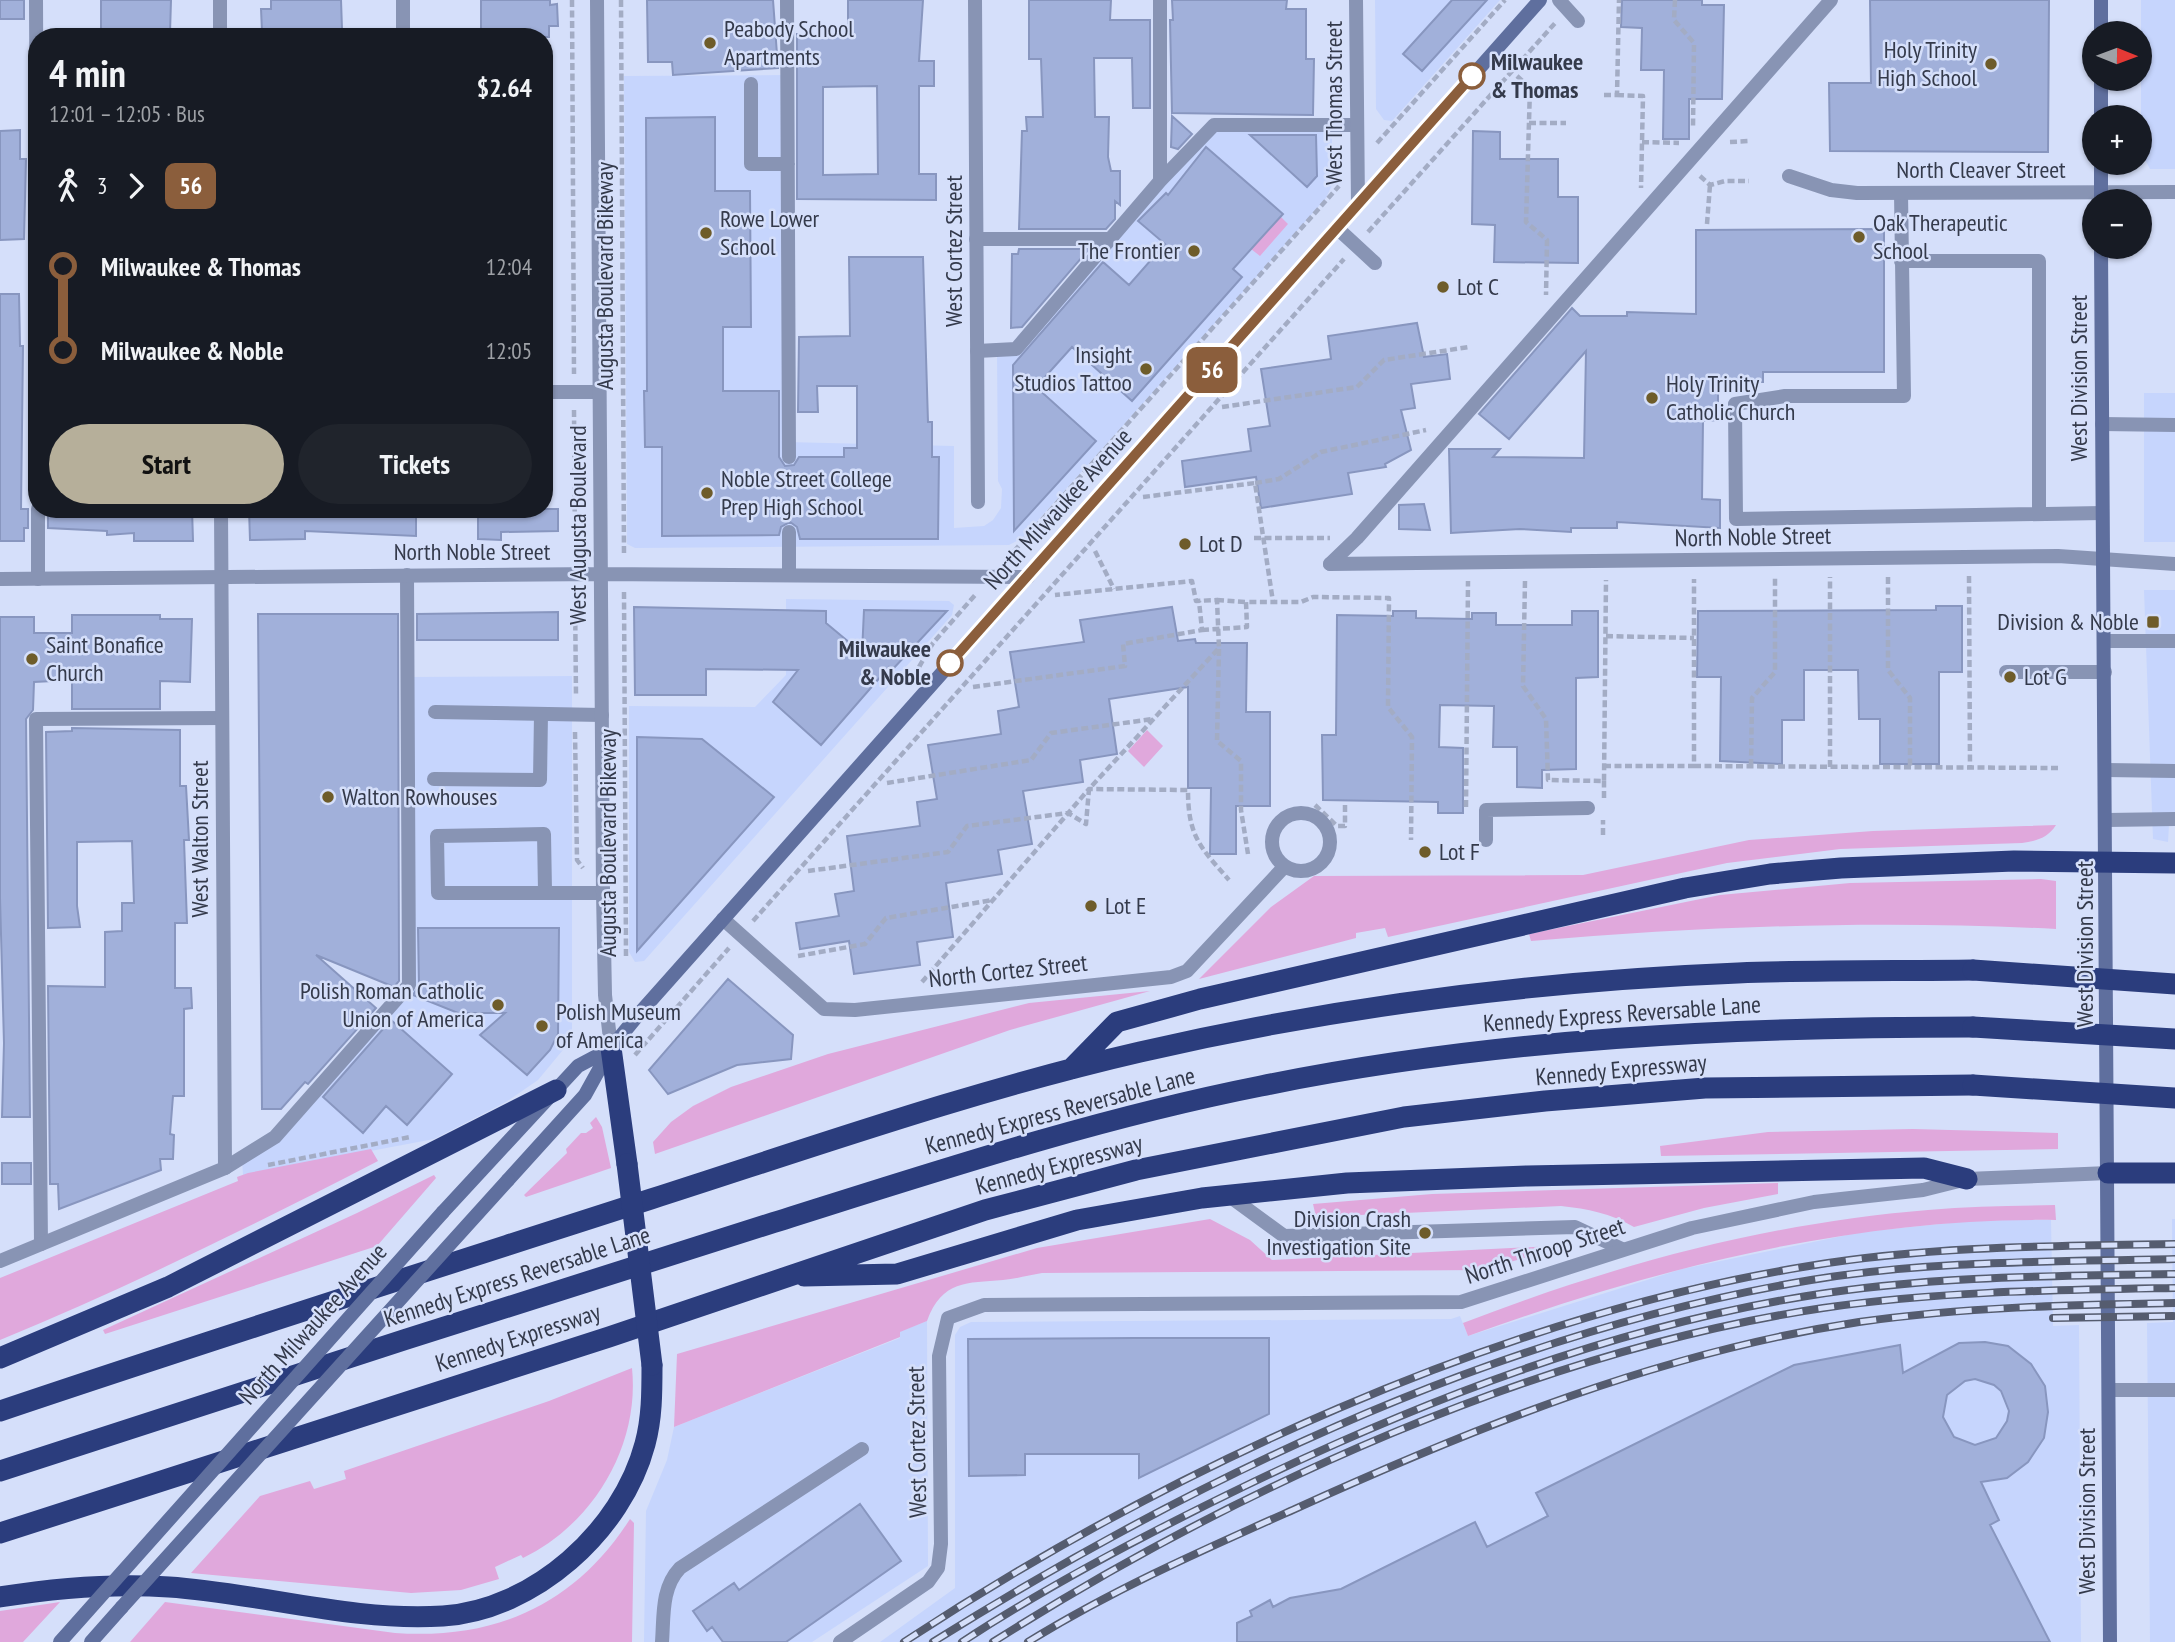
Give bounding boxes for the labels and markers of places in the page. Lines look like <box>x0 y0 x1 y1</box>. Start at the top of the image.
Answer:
place label: Peabody School Apartments <box>724 13 854 72</box>
place label: Holy Trinity High School <box>1877 34 1977 93</box>
marker: Peabody School Apartments <box>702 35 718 51</box>
place label: Milwaukee & Thomas <box>1491 46 1583 105</box>
marker: Holy Trinity High School <box>1983 56 1999 72</box>
marker: Milwaukee & Thomas <box>1459 63 1485 89</box>
place label: Rowe Lower School <box>720 203 820 262</box>
place label: Oak Therapeutic School <box>1873 207 2008 266</box>
marker: Rowe Lower School <box>698 225 714 241</box>
marker: Oak Therapeutic School <box>1851 229 1867 245</box>
place label: The Frontier <box>1078 235 1180 266</box>
marker: The Frontier <box>1186 243 1202 259</box>
place label: Lot C <box>1457 271 1499 302</box>
marker: Lot C <box>1435 279 1451 295</box>
place label: Insight Studios Tattoo <box>1014 339 1132 398</box>
marker: Insight Studios Tattoo <box>1138 361 1154 377</box>
place label: Holy Trinity Catholic Church <box>1666 368 1795 427</box>
marker: Holy Trinity Catholic Church <box>1644 390 1660 406</box>
place label: Noble Street College Prep High School <box>721 463 892 522</box>
marker: Noble Street College Prep High School <box>699 485 715 501</box>
place label: Lot D <box>1199 528 1243 559</box>
marker: Lot D <box>1177 536 1193 552</box>
place label: Division & Noble <box>1997 606 2139 637</box>
marker: Division & Noble <box>2145 614 2161 630</box>
place label: Saint Bonafice Church <box>46 629 164 688</box>
place label: Milwaukee & Noble <box>839 633 931 692</box>
marker: Milwaukee & Noble <box>937 650 963 676</box>
marker: Saint Bonafice Church <box>24 651 40 667</box>
place label: Lot G <box>2024 661 2067 692</box>
marker: Lot G <box>2002 669 2018 685</box>
place label: Walton Rowhouses <box>342 781 497 812</box>
marker: Walton Rowhouses <box>320 789 336 805</box>
place label: Lot F <box>1439 836 1480 867</box>
marker: Lot F <box>1417 844 1433 860</box>
place label: Lot E <box>1105 890 1146 921</box>
marker: Lot E <box>1083 898 1099 914</box>
place label: Polish Roman Catholic Union of America <box>300 975 484 1034</box>
place label: Polish Museum of America <box>556 996 681 1055</box>
marker: Polish Roman Catholic Union of America <box>490 997 506 1013</box>
marker: Polish Museum of America <box>534 1018 550 1034</box>
place label: Division Crash Investigation Site <box>1266 1203 1411 1262</box>
marker: Division Crash Investigation Site <box>1417 1225 1433 1241</box>

